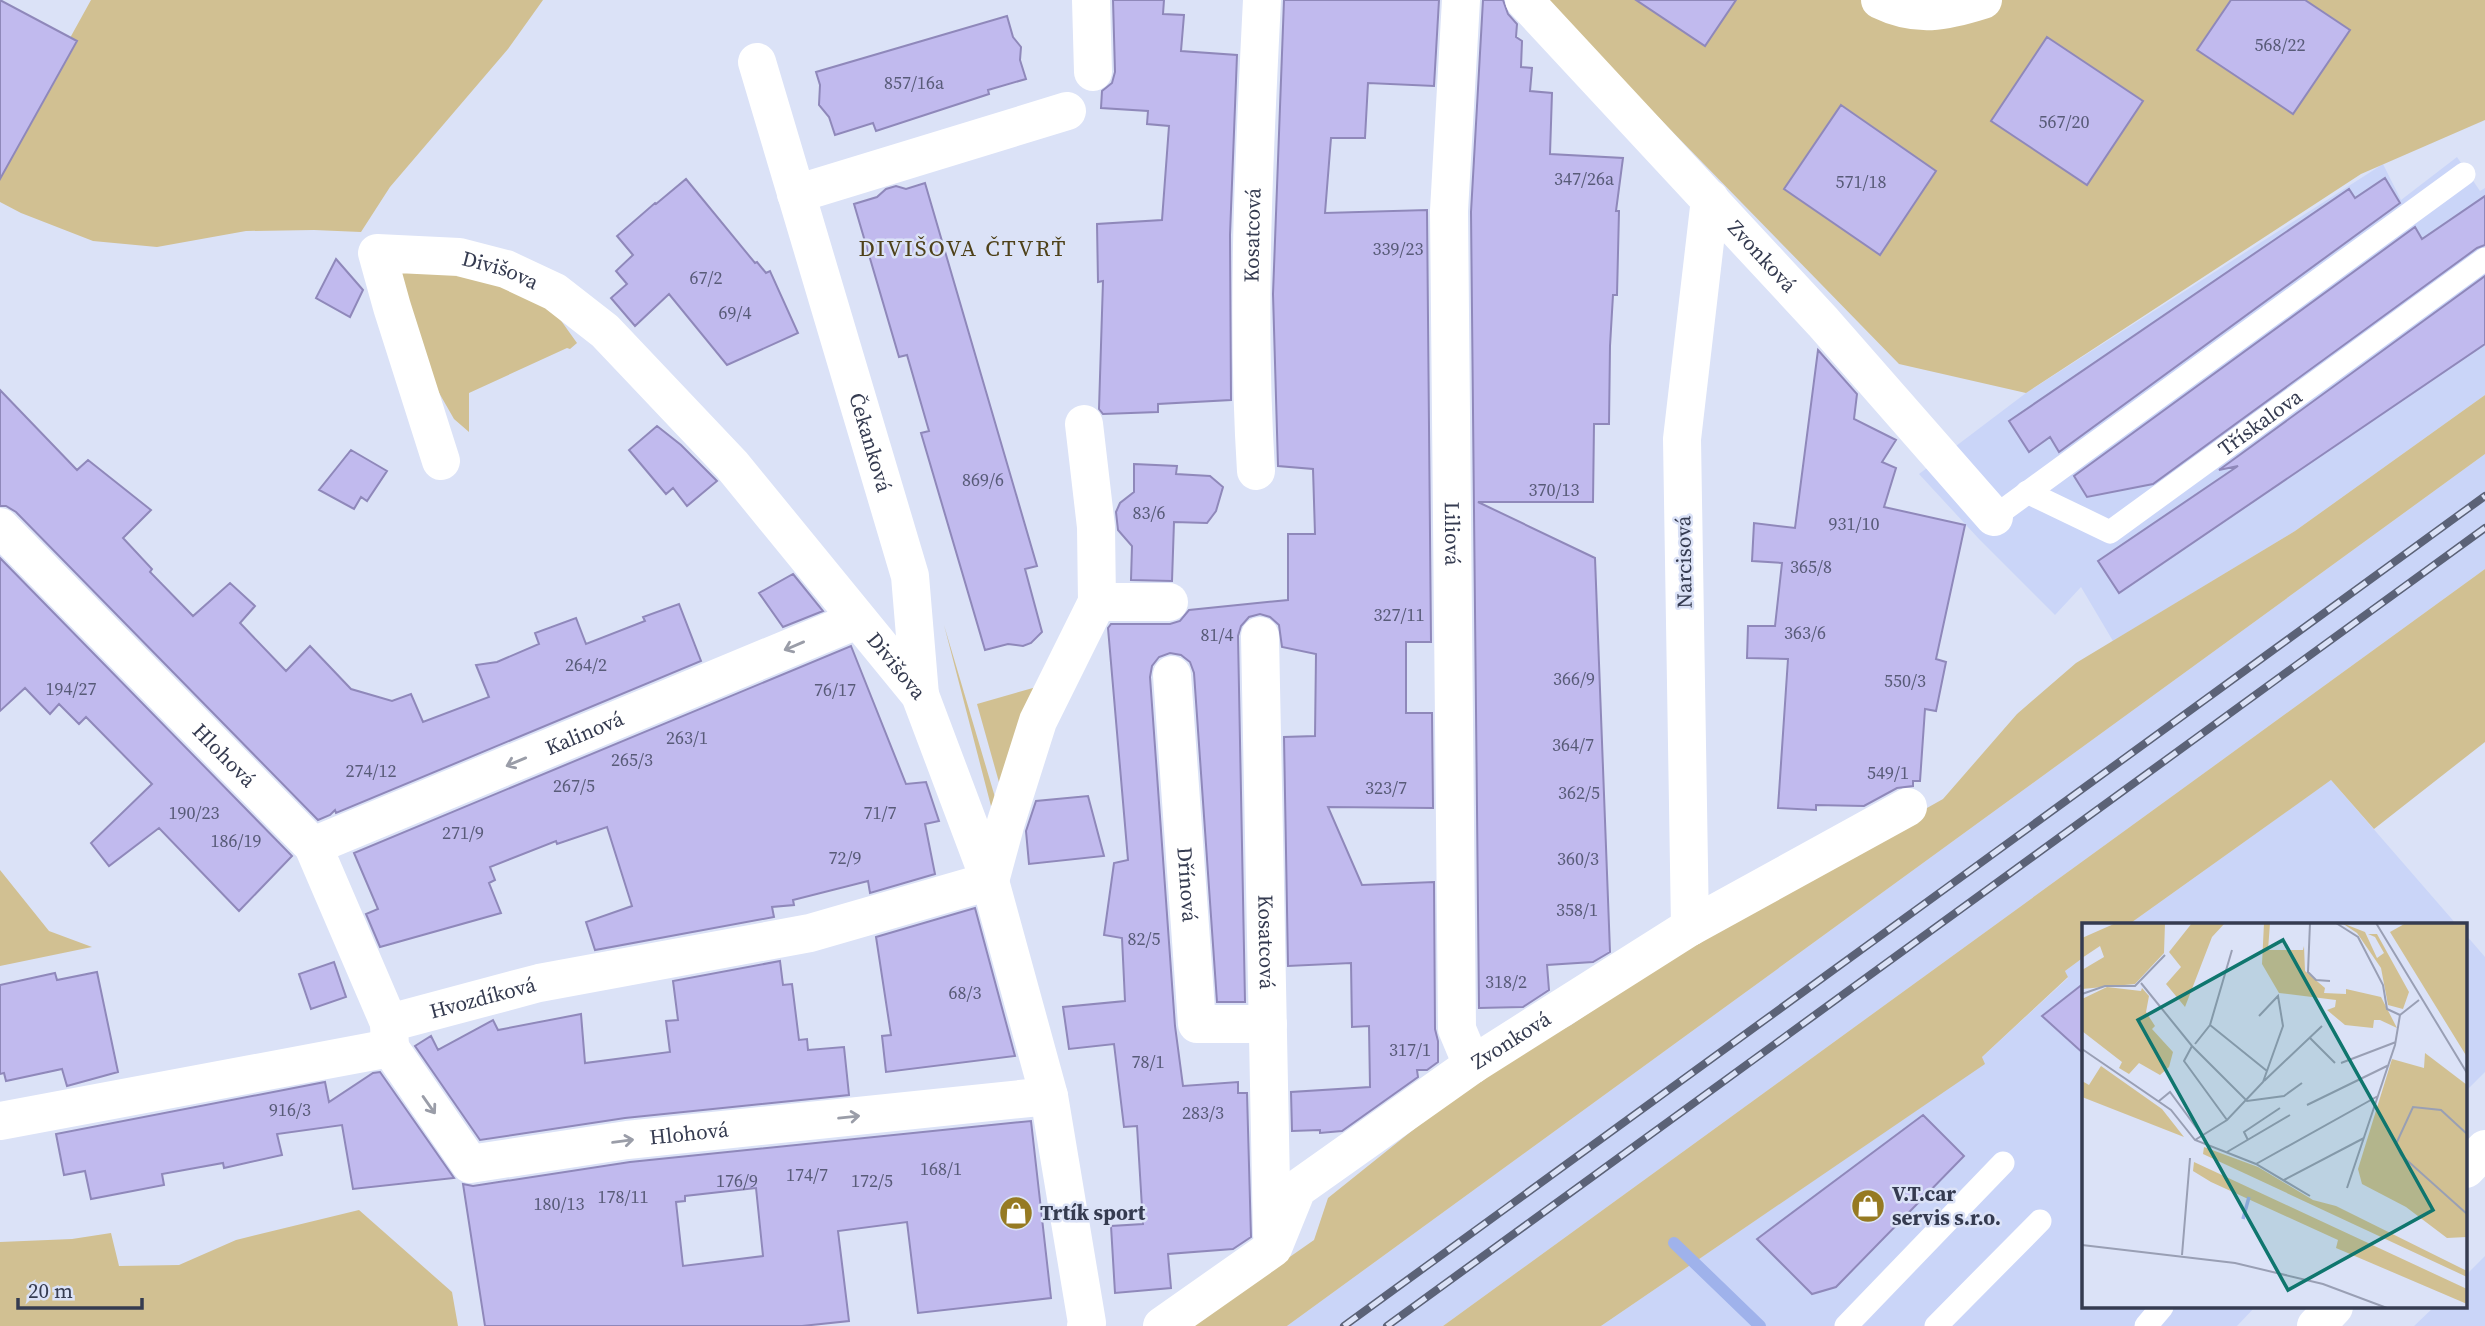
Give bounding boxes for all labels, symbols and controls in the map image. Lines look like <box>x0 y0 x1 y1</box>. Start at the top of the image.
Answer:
house number: 568/22 <box>2255 32 2305 57</box>
house number: 857/16a <box>884 70 945 95</box>
house number: 567/20 <box>2039 109 2089 134</box>
house number: 347/26a <box>1554 166 1615 191</box>
house number: 571/18 <box>1836 169 1886 194</box>
street label: Kosatcová <box>1236 187 1268 283</box>
street label: Zvonková <box>1722 214 1804 299</box>
district label: DIVIŠOVA ČTVRŤ <box>859 232 1067 264</box>
house number: 339/23 <box>1373 236 1423 261</box>
street label: Divišova <box>459 243 544 296</box>
house number: 67/2 <box>690 265 722 290</box>
house number: 69/4 <box>719 300 751 325</box>
street label: Třískalova <box>2212 382 2308 463</box>
street label: Čekanková <box>842 389 899 496</box>
house number: 869/6 <box>962 467 1004 492</box>
house number: 370/13 <box>1529 477 1579 502</box>
house number: 83/6 <box>1133 500 1165 525</box>
street label: Liliová <box>1438 502 1467 566</box>
house number: 931/10 <box>1829 511 1879 536</box>
street label: Narcisová <box>1668 515 1699 609</box>
house number: 365/8 <box>1790 554 1832 579</box>
house number: 327/11 <box>1374 602 1424 627</box>
house number: 363/6 <box>1784 620 1826 645</box>
house number: 81/4 <box>1201 622 1233 647</box>
street label: Divišova <box>860 626 933 706</box>
one-way arrow <box>784 640 805 653</box>
house number: 264/2 <box>565 652 607 677</box>
house number: 366/9 <box>1553 666 1595 691</box>
house number: 550/3 <box>1884 668 1926 693</box>
house number: 194/27 <box>46 676 96 701</box>
house number: 76/17 <box>814 677 856 702</box>
street label: Kalinová <box>541 703 628 762</box>
street label: Hlohová <box>186 717 263 794</box>
house number: 263/1 <box>666 725 708 750</box>
house number: 364/7 <box>1552 732 1594 757</box>
house number: 265/3 <box>611 747 653 772</box>
one-way arrow <box>506 756 528 769</box>
house number: 274/12 <box>346 758 396 783</box>
house number: 549/1 <box>1867 760 1909 785</box>
house number: 267/5 <box>553 773 595 798</box>
house number: 323/7 <box>1365 775 1407 800</box>
house number: 362/5 <box>1558 780 1600 805</box>
house number: 190/23 <box>169 800 219 825</box>
house number: 71/7 <box>864 800 896 825</box>
house number: 271/9 <box>442 820 484 845</box>
house number: 186/19 <box>211 828 261 853</box>
house number: 72/9 <box>829 845 861 870</box>
street label: Dřínová <box>1170 846 1205 923</box>
house number: 360/3 <box>1557 846 1599 871</box>
street label: Kosatcová <box>1251 894 1282 990</box>
house number: 358/1 <box>1556 897 1598 922</box>
inset map <box>2082 923 2468 1308</box>
house number: 82/5 <box>1128 926 1160 951</box>
street label: Hvozdíková <box>426 969 539 1026</box>
house number: 318/2 <box>1485 969 1527 994</box>
house number: 68/3 <box>949 980 981 1005</box>
street label: Zvonková <box>1465 1004 1556 1076</box>
house number: 317/1 <box>1389 1037 1431 1062</box>
house number: 78/1 <box>1132 1049 1164 1074</box>
one-way arrow <box>422 1094 436 1114</box>
house number: 916/3 <box>269 1097 311 1122</box>
house number: 283/3 <box>1182 1100 1224 1125</box>
one-way arrow <box>838 1110 860 1123</box>
street label: Hlohová <box>648 1114 730 1152</box>
one-way arrow <box>611 1134 634 1147</box>
house number: 168/1 <box>920 1156 962 1181</box>
house number: 174/7 <box>786 1162 828 1187</box>
house number: 176/9 <box>716 1168 758 1193</box>
house number: 172/5 <box>851 1168 893 1193</box>
place label: V.T.car servis s.r.o. <box>1892 1179 2001 1232</box>
house number: 178/11 <box>598 1184 648 1209</box>
shop icon: V.T.car servis s.r.o. <box>1849 1187 1887 1225</box>
house number: 180/13 <box>534 1191 584 1216</box>
shop icon: Trtík sport <box>997 1194 1035 1232</box>
place label: Trtík sport <box>1040 1198 1146 1227</box>
scale bar <box>18 1266 142 1310</box>
text: 20 m <box>28 1276 73 1305</box>

